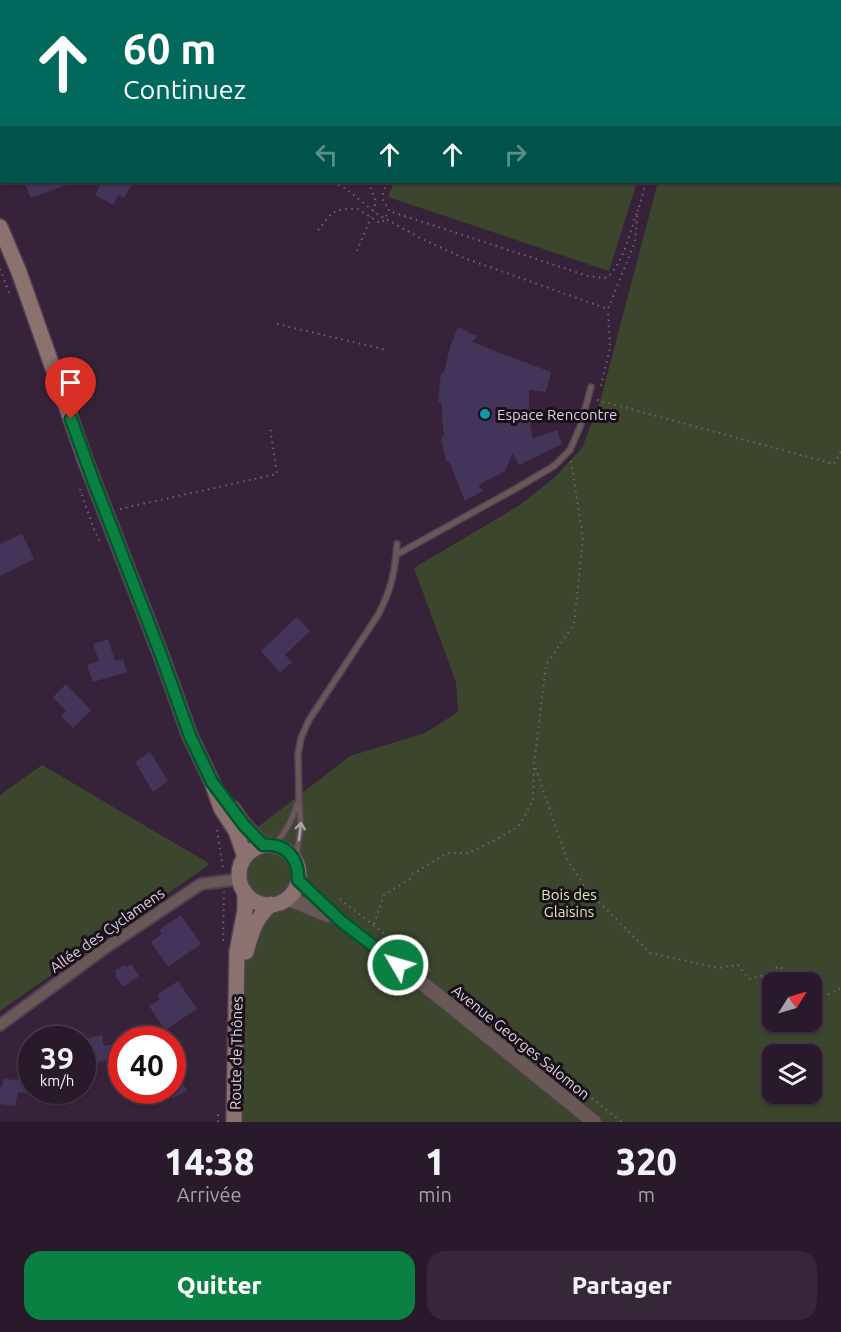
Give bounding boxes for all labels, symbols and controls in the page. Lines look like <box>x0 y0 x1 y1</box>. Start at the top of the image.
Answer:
icon: ahead <box>24 24 102 102</box>
text: 60 m <box>123 25 217 72</box>
text: Continuez <box>123 74 246 104</box>
icon: left <box>310 138 343 171</box>
icon: ahead <box>373 138 406 171</box>
icon: ahead <box>436 138 469 171</box>
icon: right <box>499 138 532 171</box>
pin <box>45 357 96 419</box>
icon: arrive <box>54 366 87 399</box>
place label: Espace Rencontre <box>497 406 617 423</box>
marker: Espace Rencontre <box>478 407 492 421</box>
one-way arrow <box>295 822 306 842</box>
street label: Allée des Cyclamens <box>46 884 168 976</box>
park label: Bois des Glaisins <box>541 886 597 920</box>
position arrow <box>366 933 430 997</box>
north arrow <box>762 972 822 1032</box>
map controls <box>762 972 822 1104</box>
street label: Avenue Georges Salomon <box>449 981 593 1103</box>
street label: Route de Thônes <box>227 996 245 1110</box>
speed limit sign: 40 <box>108 1026 186 1104</box>
text: 39 <box>40 1041 74 1075</box>
button: layers <box>762 1044 822 1104</box>
text: km/h <box>40 1072 74 1089</box>
text: 14:38 <box>164 1141 254 1182</box>
text: 1 <box>425 1141 445 1182</box>
text: 320 <box>616 1141 677 1182</box>
text: Arrivée <box>177 1183 242 1206</box>
text: min <box>418 1183 452 1206</box>
text: m <box>638 1183 655 1206</box>
button: Quitter <box>24 1251 415 1320</box>
button: Partager <box>427 1251 817 1320</box>

